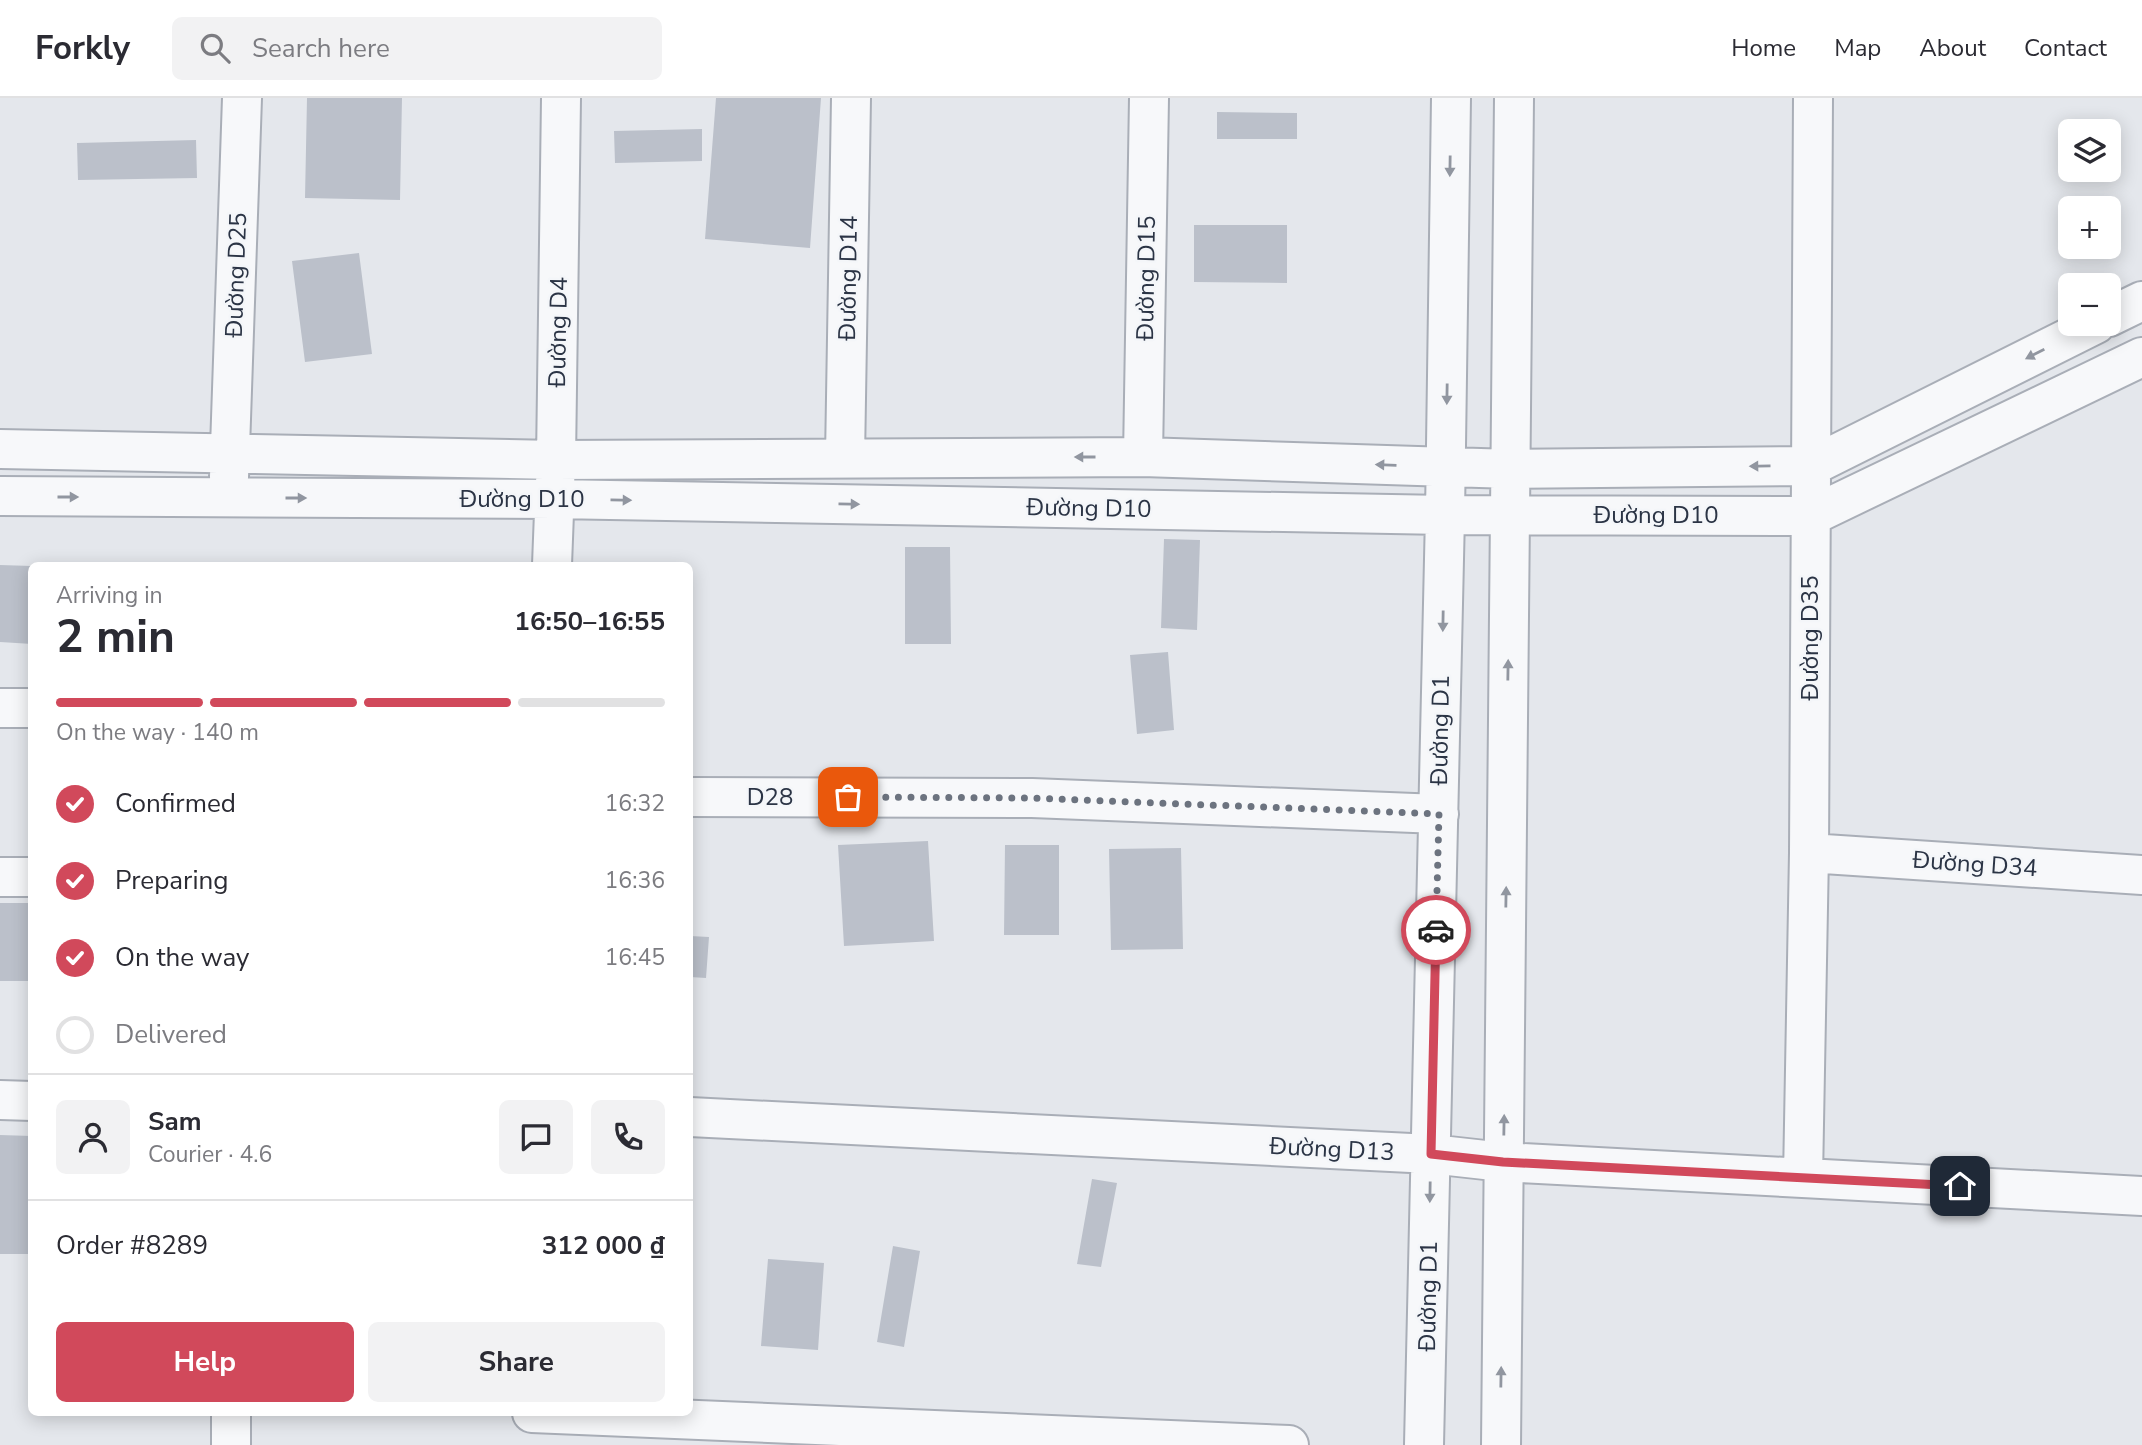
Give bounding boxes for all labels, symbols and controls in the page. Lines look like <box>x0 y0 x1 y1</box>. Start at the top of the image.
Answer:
search box <box>172 17 662 80</box>
text: Forkly <box>35 26 130 71</box>
icon: search <box>196 29 234 67</box>
text: Search here <box>252 31 390 66</box>
text: Home <box>1731 32 1796 64</box>
text: Map <box>1834 32 1881 64</box>
text: About <box>1919 32 1986 64</box>
text: Contact <box>2024 32 2107 64</box>
map controls <box>2058 119 2121 336</box>
button: layers <box>2058 119 2121 182</box>
one-way arrow <box>1444 155 1456 177</box>
button: + <box>2058 196 2121 259</box>
street label: Đường D25 <box>218 212 254 339</box>
street label: Đường D14 <box>831 215 865 342</box>
street label: Đường D15 <box>1129 215 1163 342</box>
button: − <box>2058 273 2121 336</box>
street label: Đường D4 <box>541 276 575 389</box>
one-way arrow <box>2025 349 2045 360</box>
one-way arrow <box>1441 383 1453 405</box>
one-way arrow <box>1073 451 1095 463</box>
one-way arrow <box>1374 459 1396 471</box>
one-way arrow <box>1749 460 1771 472</box>
street label: Đường D10 <box>458 483 585 515</box>
one-way arrow <box>57 491 79 503</box>
street label: Đường D10 <box>1025 491 1152 525</box>
one-way arrow <box>285 492 307 504</box>
one-way arrow <box>610 494 632 506</box>
one-way arrow <box>838 498 860 510</box>
street label: Đường D10 <box>1592 499 1719 531</box>
street label: Đường D35 <box>1794 575 1826 702</box>
text: Arriving in <box>56 580 163 611</box>
text: 16:50–16:55 <box>514 604 665 639</box>
text: 2 min <box>56 605 175 668</box>
one-way arrow <box>1437 610 1449 632</box>
one-way arrow <box>1502 659 1514 681</box>
street label: Đường D1 <box>1423 674 1457 787</box>
text: On the way · 140 m <box>56 717 259 748</box>
pin <box>818 767 878 827</box>
icon: bag <box>829 778 867 816</box>
street label: D28 <box>747 781 793 813</box>
icon: check <box>56 785 94 823</box>
text: Confirmed <box>115 786 236 821</box>
text: 16:32 <box>605 788 665 819</box>
street label: Đường D34 <box>1910 844 2039 884</box>
icon: check <box>56 862 94 900</box>
text: Preparing <box>115 863 228 898</box>
text: 16:36 <box>605 865 665 896</box>
one-way arrow <box>1500 886 1512 908</box>
courier <box>1401 895 1471 965</box>
icon: car <box>1417 911 1455 949</box>
icon: check <box>56 939 94 977</box>
text: On the way <box>115 940 249 975</box>
text: 16:45 <box>605 942 665 973</box>
text: Delivered <box>115 1017 227 1052</box>
button: person <box>56 1100 130 1174</box>
button: chat <box>499 1100 573 1174</box>
button: phone <box>591 1100 665 1174</box>
text: Sam <box>148 1104 201 1139</box>
one-way arrow <box>1498 1114 1509 1136</box>
street label: Đường D13 <box>1268 1130 1395 1168</box>
text: Courier · 4.6 <box>148 1139 272 1170</box>
pin <box>1930 1156 1990 1216</box>
icon: home <box>1941 1167 1979 1205</box>
one-way arrow <box>1424 1181 1436 1203</box>
text: Order #8289 <box>56 1228 208 1263</box>
text: 312 000 ₫ <box>542 1228 665 1263</box>
street label: Đường D1 <box>1411 1240 1445 1353</box>
button: Help <box>56 1322 354 1402</box>
button: Share <box>368 1322 665 1402</box>
one-way arrow <box>1495 1366 1507 1388</box>

